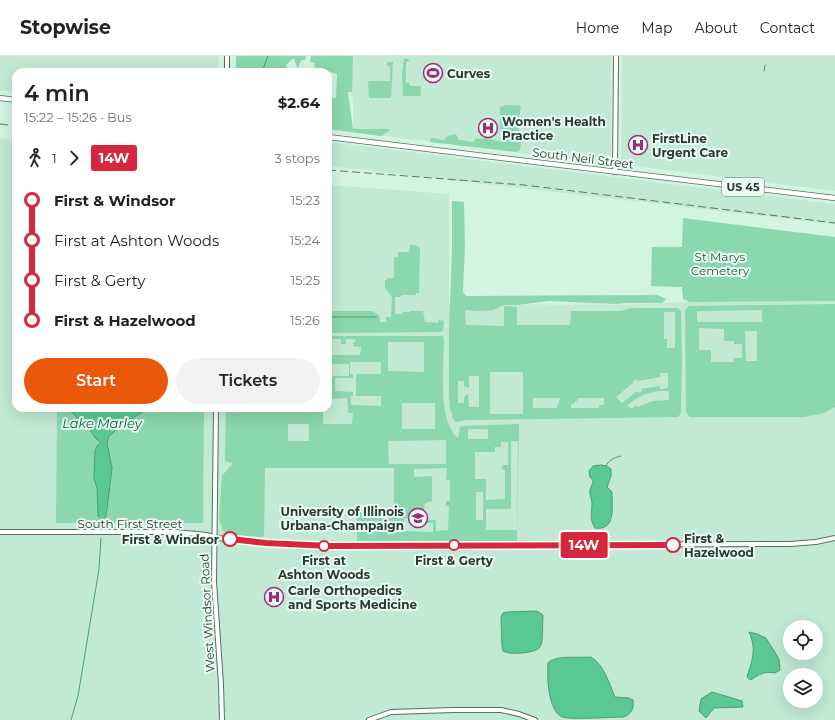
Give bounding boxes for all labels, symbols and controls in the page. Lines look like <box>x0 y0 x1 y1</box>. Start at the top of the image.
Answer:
text: Stopwise <box>20 16 111 39</box>
text: Home <box>576 19 619 37</box>
text: Map <box>641 19 672 37</box>
text: About <box>694 19 738 37</box>
text: Contact <box>760 19 815 37</box>
sports icon: Curves <box>422 62 444 84</box>
place label: Curves <box>447 66 491 81</box>
text: 4 min <box>24 80 90 107</box>
text: $2.64 <box>278 93 320 112</box>
text: 15:22 – 15:26 · Bus <box>24 109 132 125</box>
place label: Women's Health Practice <box>502 114 606 143</box>
hospital icon: Women's Health Practice <box>477 117 499 139</box>
place label: FirstLine Urgent Care <box>652 131 729 160</box>
hospital icon: FirstLine Urgent Care <box>627 134 649 156</box>
street label: South Neil Street <box>531 144 635 172</box>
icon: walk <box>24 147 46 169</box>
icon: forward <box>63 147 85 169</box>
text: 14W <box>99 149 129 167</box>
text: 1 <box>52 150 57 166</box>
text: 3 stops <box>275 150 320 166</box>
road number: US 45 <box>722 178 764 196</box>
text: First & Windsor <box>54 191 175 210</box>
text: 15:23 <box>290 192 320 208</box>
text: First at Ashton Woods <box>54 231 219 250</box>
text: 15:24 <box>290 232 320 248</box>
park label: St Marys Cemetery <box>691 249 750 278</box>
text: First & Gerty <box>54 271 145 290</box>
text: 15:25 <box>290 272 320 288</box>
text: First & Hazelwood <box>54 311 196 330</box>
text: 15:26 <box>290 312 320 328</box>
button: Start <box>24 358 168 404</box>
button: Tickets <box>176 358 320 404</box>
water label: Lake Marley <box>62 415 143 431</box>
place label: University of Illinois Urbana-Champaign <box>281 504 405 533</box>
school or university icon: University of Illinois Urbana-Champaign <box>407 507 429 529</box>
street label: South First Street <box>78 516 183 531</box>
marker: First & Windsor <box>222 531 238 547</box>
place label: First & Hazelwood <box>684 531 754 560</box>
place label: First & Windsor <box>122 532 219 547</box>
line badge: 14W <box>561 532 607 558</box>
text: 14W <box>569 536 599 554</box>
marker: First & Hazelwood <box>665 537 681 553</box>
marker: First & Gerty <box>448 539 460 551</box>
marker: First at Ashton Woods <box>318 540 330 552</box>
street label: West Windsor Road <box>196 553 218 673</box>
place label: First at Ashton Woods <box>277 553 371 582</box>
place label: First & Gerty <box>415 553 494 568</box>
place label: Carle Orthopedics and Sports Medicine <box>288 583 418 612</box>
hospital icon: Carle Orthopedics and Sports Medicine <box>263 586 285 608</box>
map controls <box>783 620 823 708</box>
button: locate <box>783 620 823 660</box>
button: layers <box>783 668 823 708</box>

